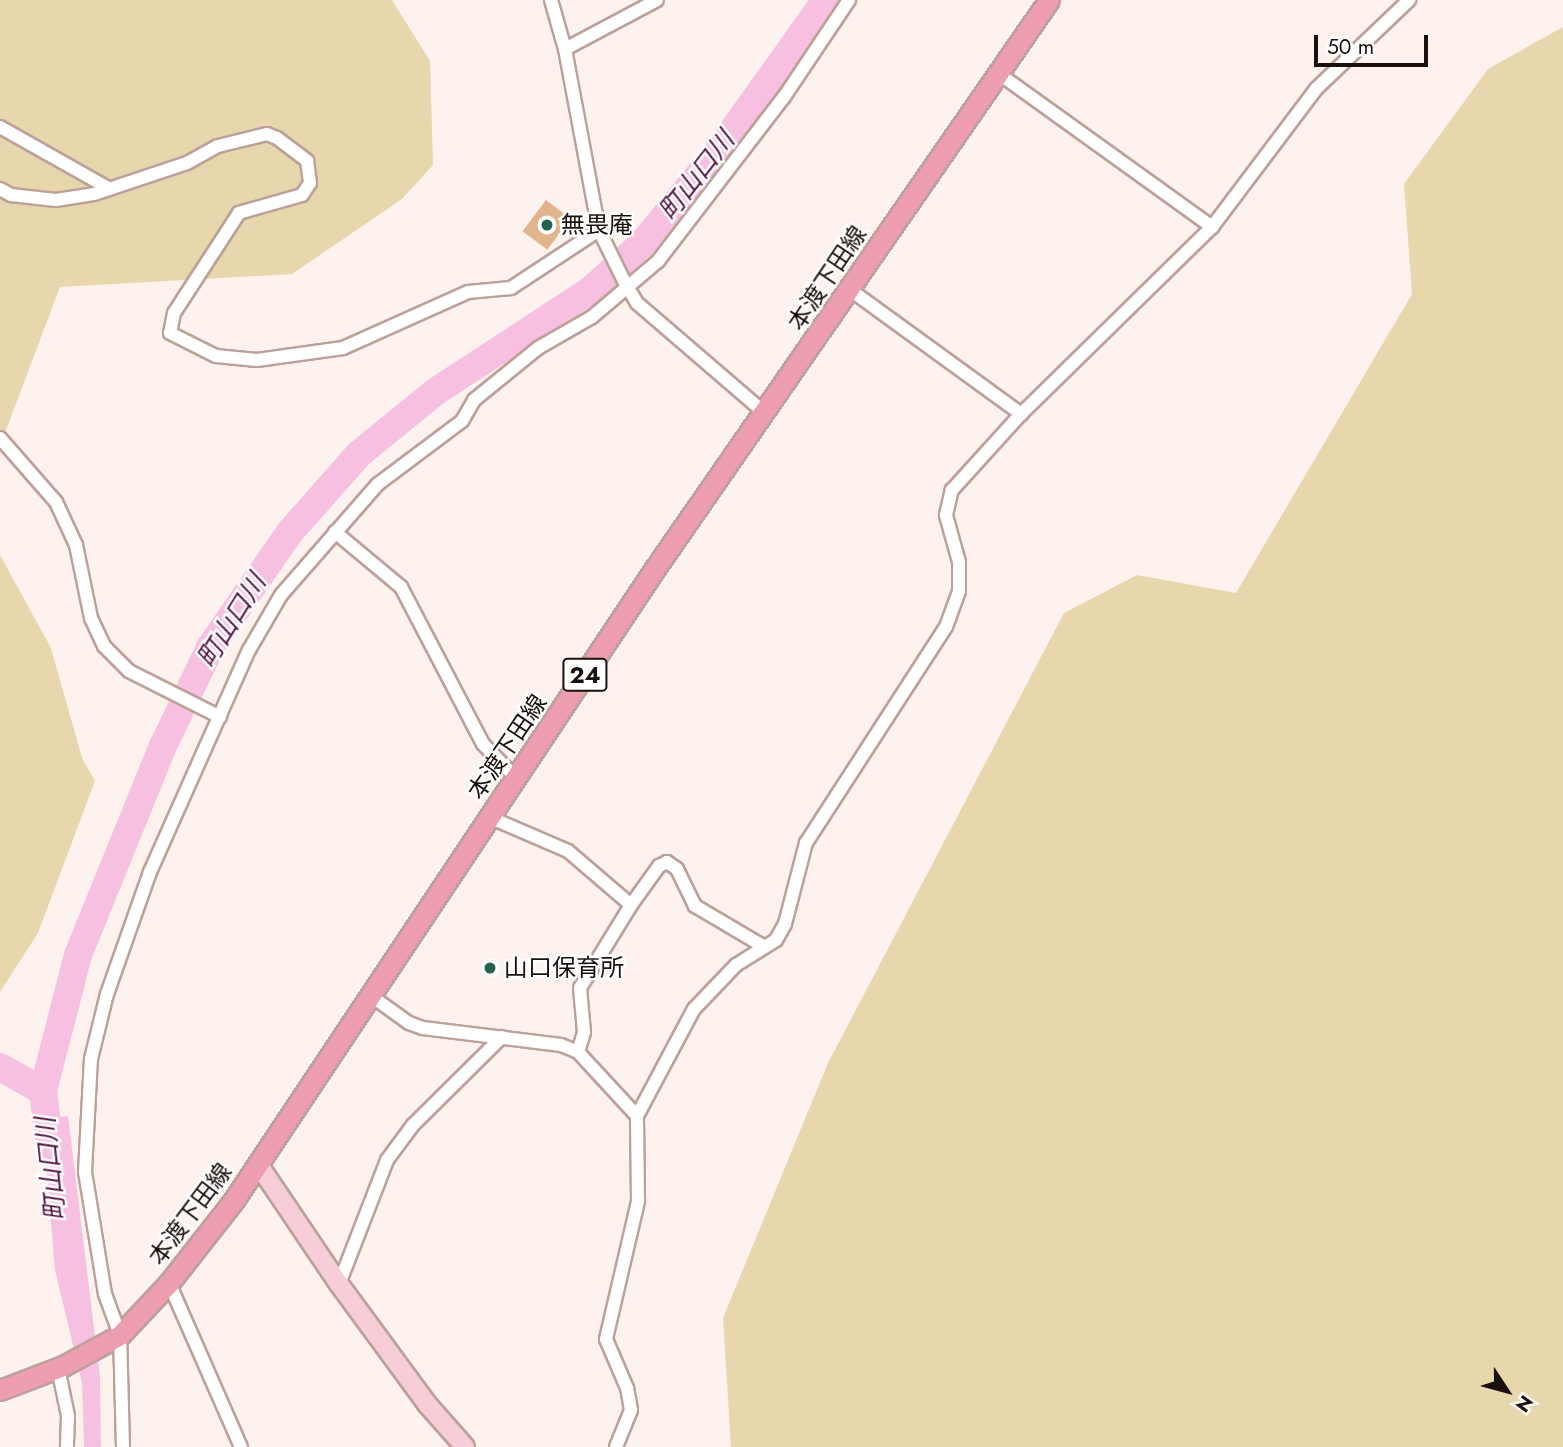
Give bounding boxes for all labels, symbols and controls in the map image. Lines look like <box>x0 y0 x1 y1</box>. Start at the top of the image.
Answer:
scale bar <box>1318 21 1432 65</box>
text: 50 m <box>1327 32 1374 62</box>
water label: 町山口川 <box>653 125 741 227</box>
place label: 無畏庵 <box>561 211 633 239</box>
marker: 無畏庵 <box>539 217 555 233</box>
street label: 本渡下田線 <box>782 220 872 336</box>
water label: 町山口川 <box>191 569 273 673</box>
road number: 24 <box>562 656 608 694</box>
street label: 本渡下田線 <box>462 689 552 805</box>
place label: 山口保育所 <box>504 954 624 982</box>
marker: 山口保育所 <box>482 960 498 976</box>
water label: 町山口川 <box>30 1116 72 1222</box>
street label: 本渡下田線 <box>142 1157 238 1271</box>
north arrow <box>1472 1356 1542 1426</box>
text: N <box>1509 1390 1540 1418</box>

